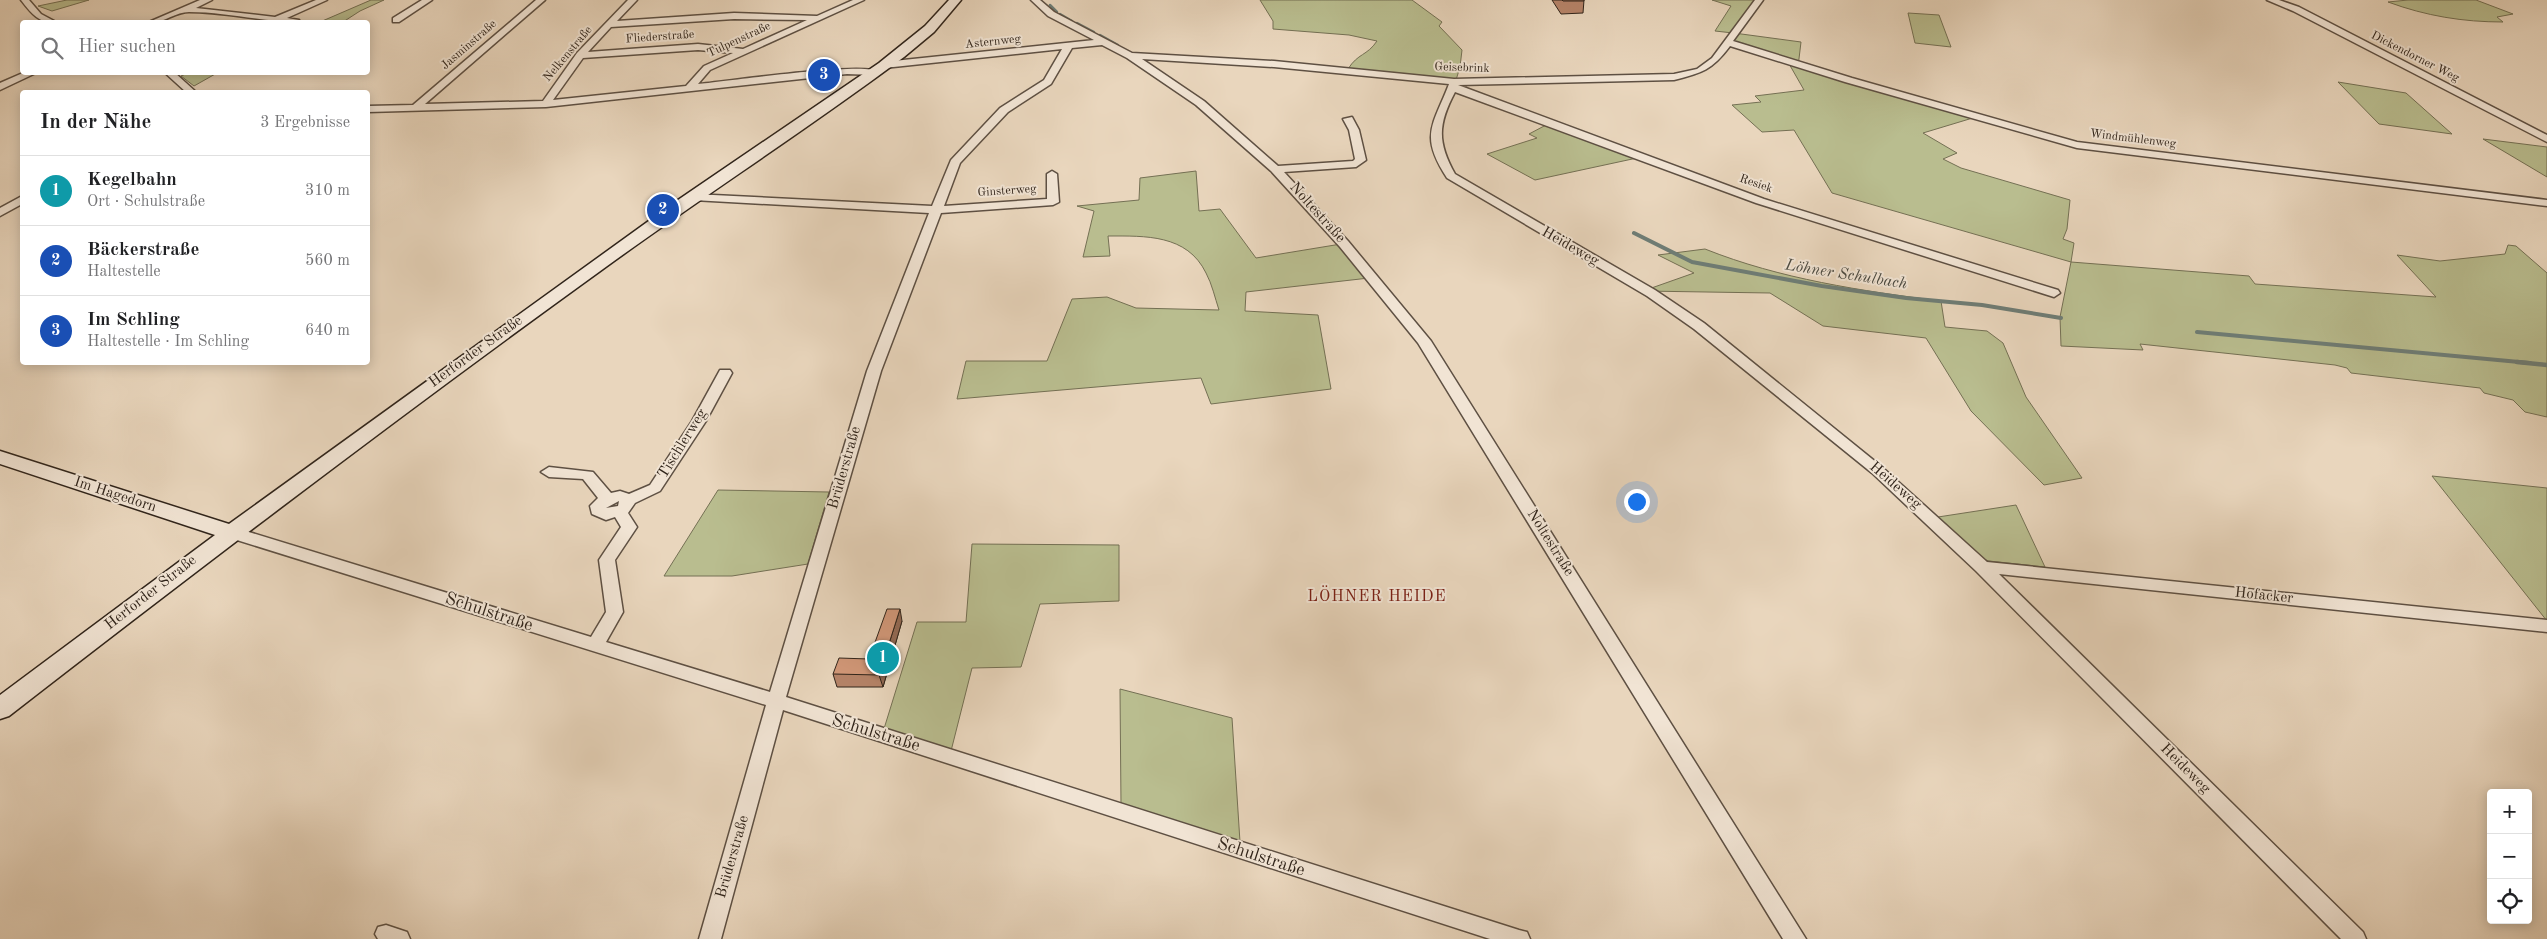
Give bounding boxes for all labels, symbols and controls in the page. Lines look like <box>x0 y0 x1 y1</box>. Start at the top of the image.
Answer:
street label: Jasminstraße <box>439 18 499 72</box>
search box <box>20 20 370 75</box>
street label: Tulpenstraße <box>705 20 773 60</box>
street label: Nelkenstraße <box>541 24 595 84</box>
street label: Fliederstraße <box>625 29 695 45</box>
street label: Dickendorner Weg <box>2369 30 2461 85</box>
street label: Asternweg <box>964 33 1022 51</box>
icon: search <box>38 34 66 62</box>
text: Hier suchen <box>78 38 176 57</box>
pin: 3 <box>808 56 840 94</box>
street label: Geisebrink <box>1434 61 1490 75</box>
text: In der Nähe <box>40 112 151 133</box>
text: 3 Ergebnisse <box>260 115 350 131</box>
street label: Windmühlenweg <box>2089 128 2177 150</box>
text: Kegelbahn <box>87 171 177 190</box>
street label: Resiek <box>1738 173 1774 195</box>
street label: Noltestraße <box>1286 180 1348 246</box>
text: 1 <box>51 183 61 199</box>
text: 310 m <box>305 183 350 199</box>
street label: Ginsterweg <box>977 183 1037 199</box>
pin: 2 <box>647 191 679 229</box>
text: Ort · Schulstraße <box>87 194 205 210</box>
street label: Heideweg <box>1539 225 1601 269</box>
text: Bäckerstraße <box>87 241 199 260</box>
text: 2 <box>51 253 61 269</box>
text: 560 m <box>305 253 350 269</box>
water label: Löhner Schulbach <box>1783 257 1908 293</box>
text: Haltestelle <box>87 264 161 280</box>
text: Im Schling <box>87 311 180 330</box>
street label: Herforder Straße <box>427 313 526 391</box>
text: 3 <box>51 323 61 339</box>
text: 640 m <box>305 323 350 339</box>
text: Haltestelle · Im Schling <box>87 334 249 350</box>
street label: Tischlerweg <box>656 407 710 481</box>
street label: Brüderstraße <box>826 425 864 511</box>
street label: Heideweg <box>1866 460 1924 512</box>
street label: Im Hagedorn <box>72 475 158 515</box>
your location <box>1624 489 1650 515</box>
street label: Noltestraße <box>1524 507 1576 579</box>
street label: Herforder Straße <box>102 553 200 633</box>
district label: LÖHNER HEIDE <box>1307 585 1447 605</box>
street label: Hofacker <box>2234 585 2294 607</box>
street label: Schulstraße <box>443 589 535 635</box>
pin: 1 <box>867 639 899 677</box>
street label: Schulstraße <box>830 711 922 755</box>
street label: Heideweg <box>2157 741 2213 797</box>
map controls <box>2487 789 2532 924</box>
button: + <box>2487 789 2532 834</box>
street label: Brüderstraße <box>714 814 752 900</box>
street label: Schulstraße <box>1215 834 1307 880</box>
button: − <box>2487 834 2532 879</box>
button: locate <box>2487 879 2532 924</box>

